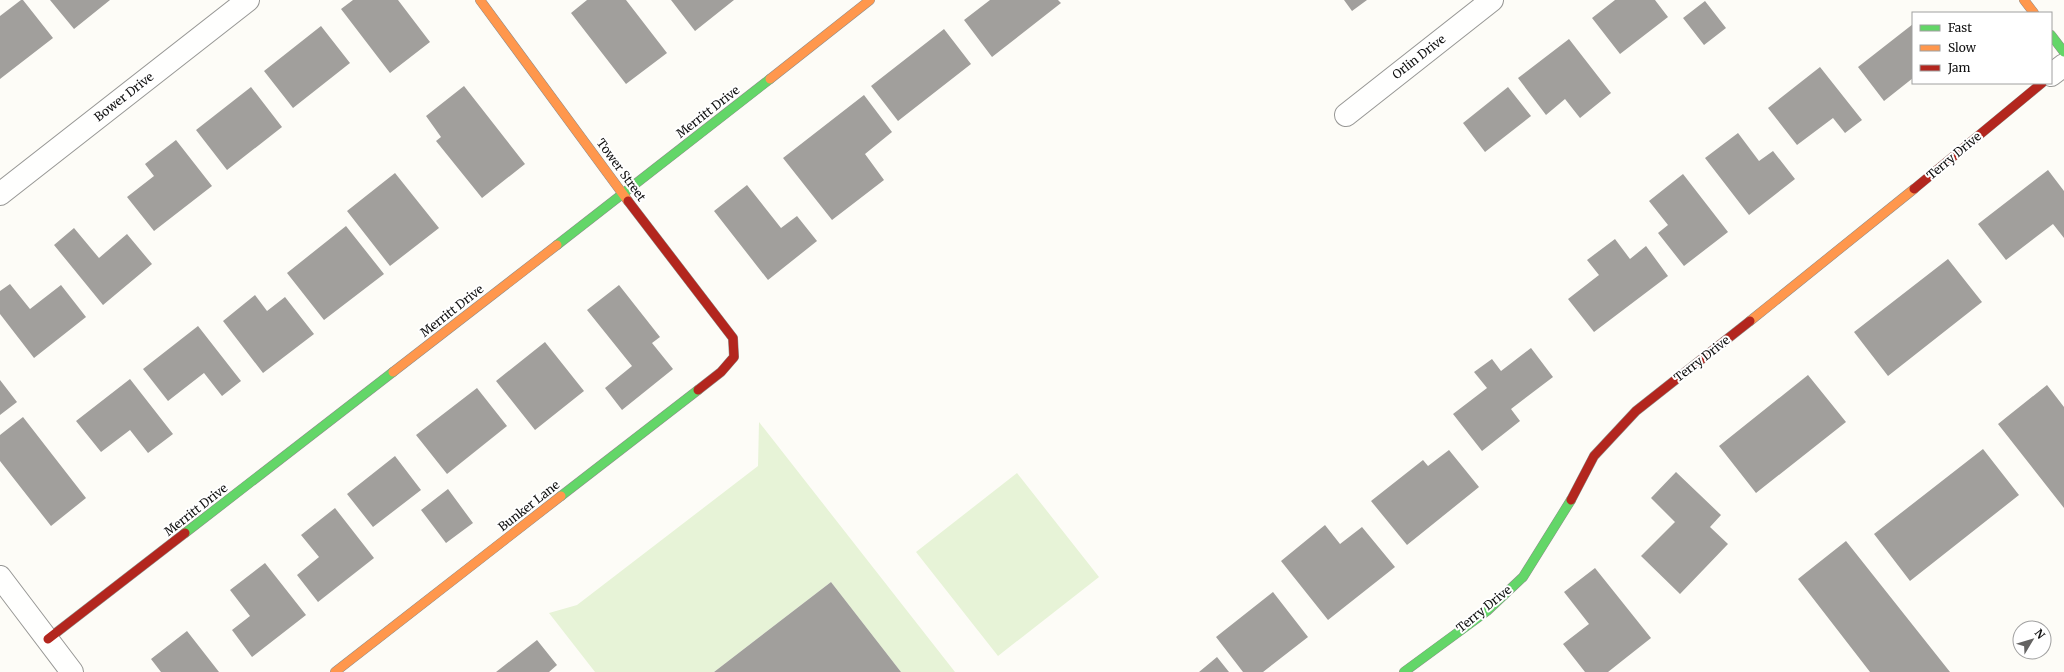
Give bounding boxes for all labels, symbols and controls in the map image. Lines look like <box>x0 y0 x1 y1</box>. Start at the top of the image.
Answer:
legend <box>1912 12 2052 84</box>
text: Fast <box>1948 20 1972 35</box>
street label: Orlin Drive <box>1389 31 1448 82</box>
text: Slow <box>1948 40 1977 55</box>
text: Jam <box>1947 60 1971 75</box>
street label: Bower Drive <box>91 69 156 124</box>
street label: Merritt Drive <box>673 82 742 141</box>
street label: Terry Drive <box>1923 129 1984 183</box>
street label: Tower Street <box>594 135 649 204</box>
street label: Merritt Drive <box>417 281 486 340</box>
street label: Terry Drive <box>1671 332 1732 385</box>
street label: Bunker Lane <box>495 477 562 534</box>
street label: Merritt Drive <box>161 480 230 539</box>
street label: Terry Drive <box>1453 582 1514 635</box>
north arrow <box>2012 620 2052 660</box>
text: N <box>2032 626 2048 642</box>

